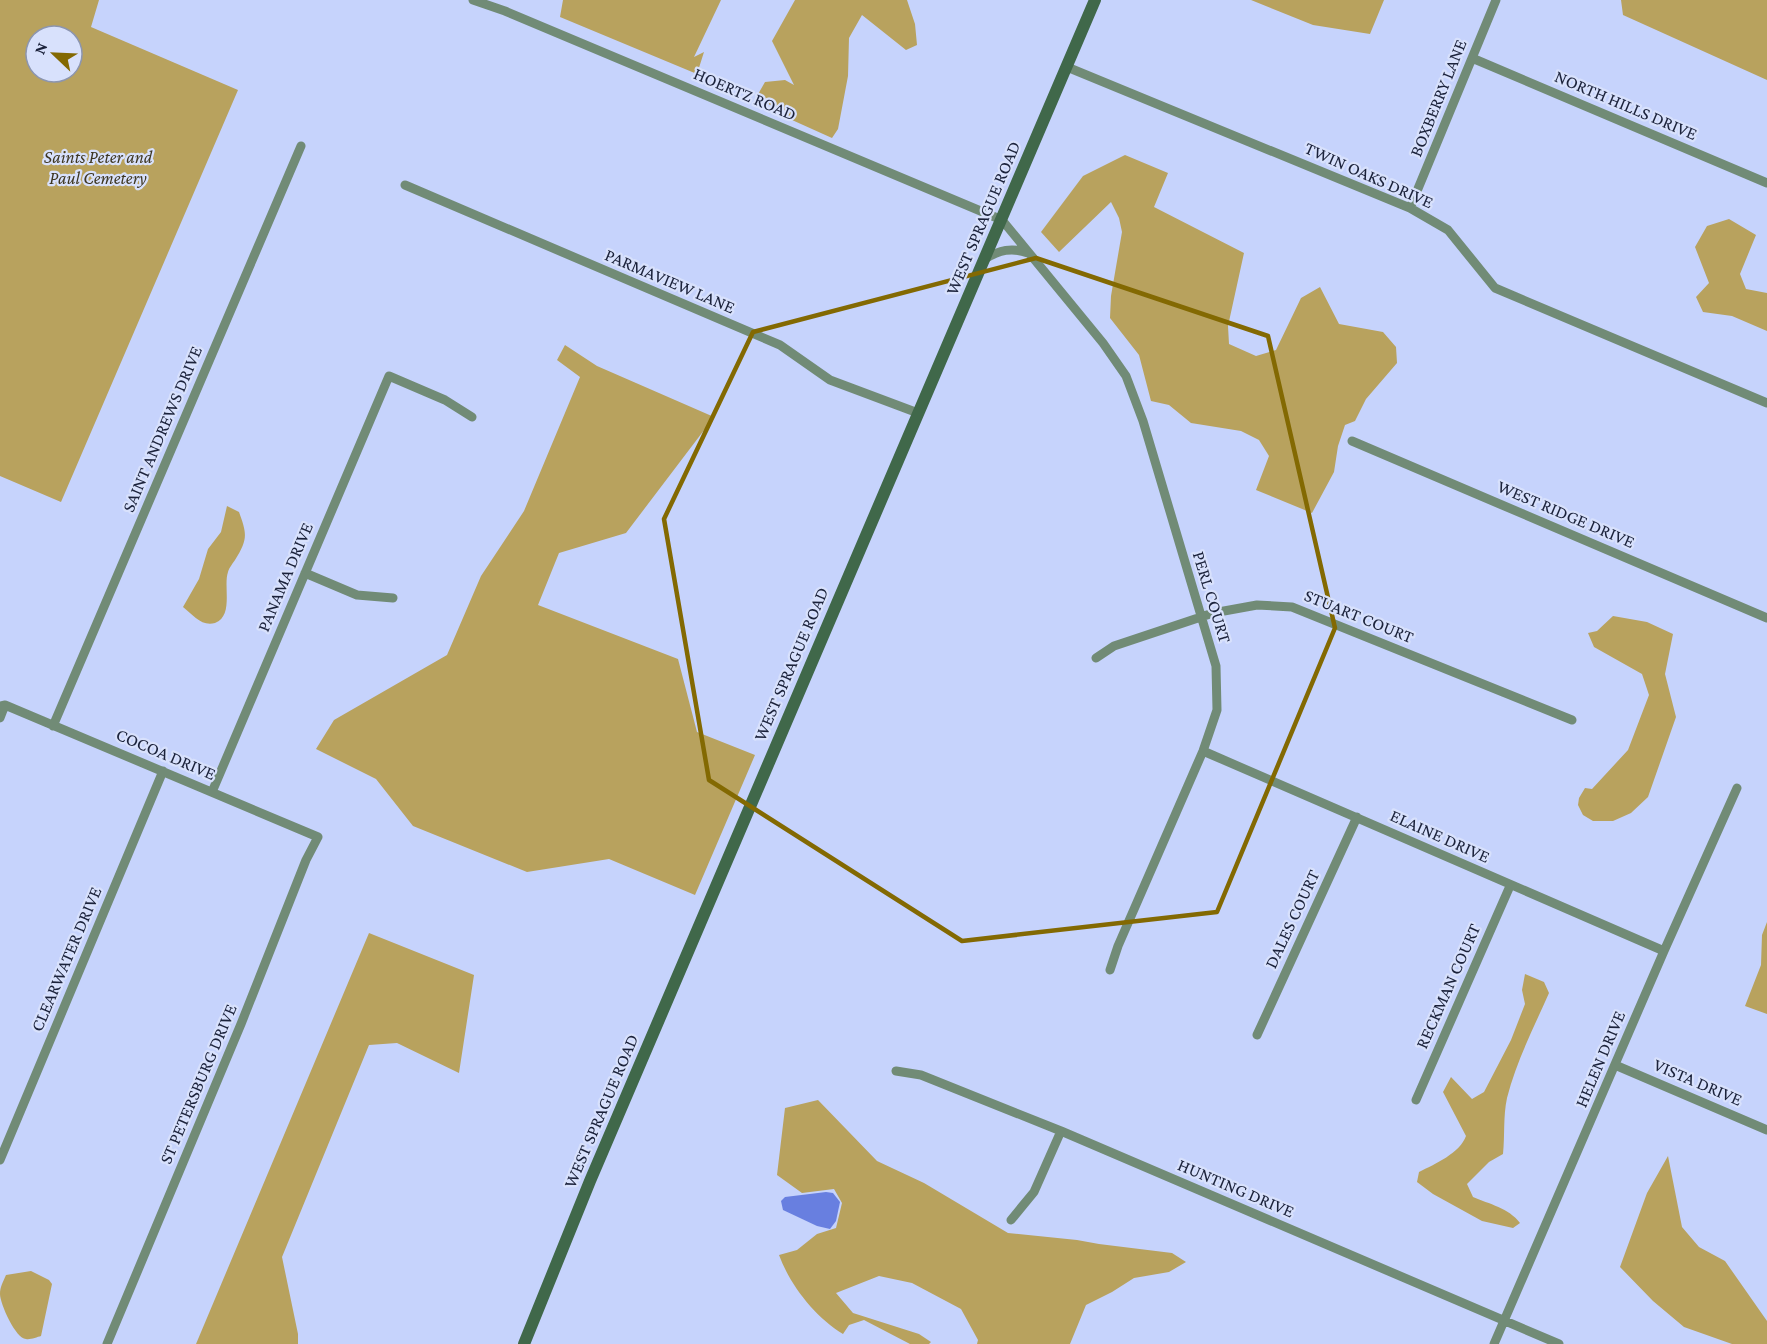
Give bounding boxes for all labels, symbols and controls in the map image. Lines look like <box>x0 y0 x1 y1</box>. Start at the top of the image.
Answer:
north arrow <box>24 24 84 84</box>
street label: BOXBERRY LANE <box>1405 36 1471 160</box>
text: N <box>31 40 51 57</box>
street label: HOERTZ ROAD <box>691 63 799 125</box>
street label: NORTH HILLS DRIVE <box>1552 66 1700 144</box>
street label: WEST SPRAGUE ROAD <box>942 138 1024 298</box>
street label: TWIN OAKS DRIVE <box>1302 138 1437 212</box>
park label: Saints Peter and Paul Cemetery <box>44 147 153 188</box>
street label: PARMAVIEW LANE <box>602 245 738 318</box>
street label: SAINT ANDREWS DRIVE <box>118 343 206 515</box>
street label: WEST RIDGE DRIVE <box>1494 476 1638 552</box>
street label: PANAMA DRIVE <box>253 519 317 635</box>
street label: PERL COURT <box>1189 549 1235 645</box>
street label: WEST SPRAGUE ROAD <box>750 584 832 744</box>
street label: STUART COURT <box>1301 585 1417 647</box>
street label: COCOA DRIVE <box>113 724 219 784</box>
street label: ELAINE DRIVE <box>1387 805 1493 867</box>
street label: DALES COURT <box>1260 866 1324 971</box>
street label: CLEARWATER DRIVE <box>27 884 106 1034</box>
street label: RECKMAN COURT <box>1411 920 1485 1052</box>
street label: ST PETERSBURG DRIVE <box>155 1001 241 1167</box>
street label: HELEN DRIVE <box>1571 1007 1629 1110</box>
street label: WEST SPRAGUE ROAD <box>560 1031 642 1191</box>
street label: VISTA DRIVE <box>1651 1054 1746 1110</box>
street label: HUNTING DRIVE <box>1175 1154 1297 1222</box>

